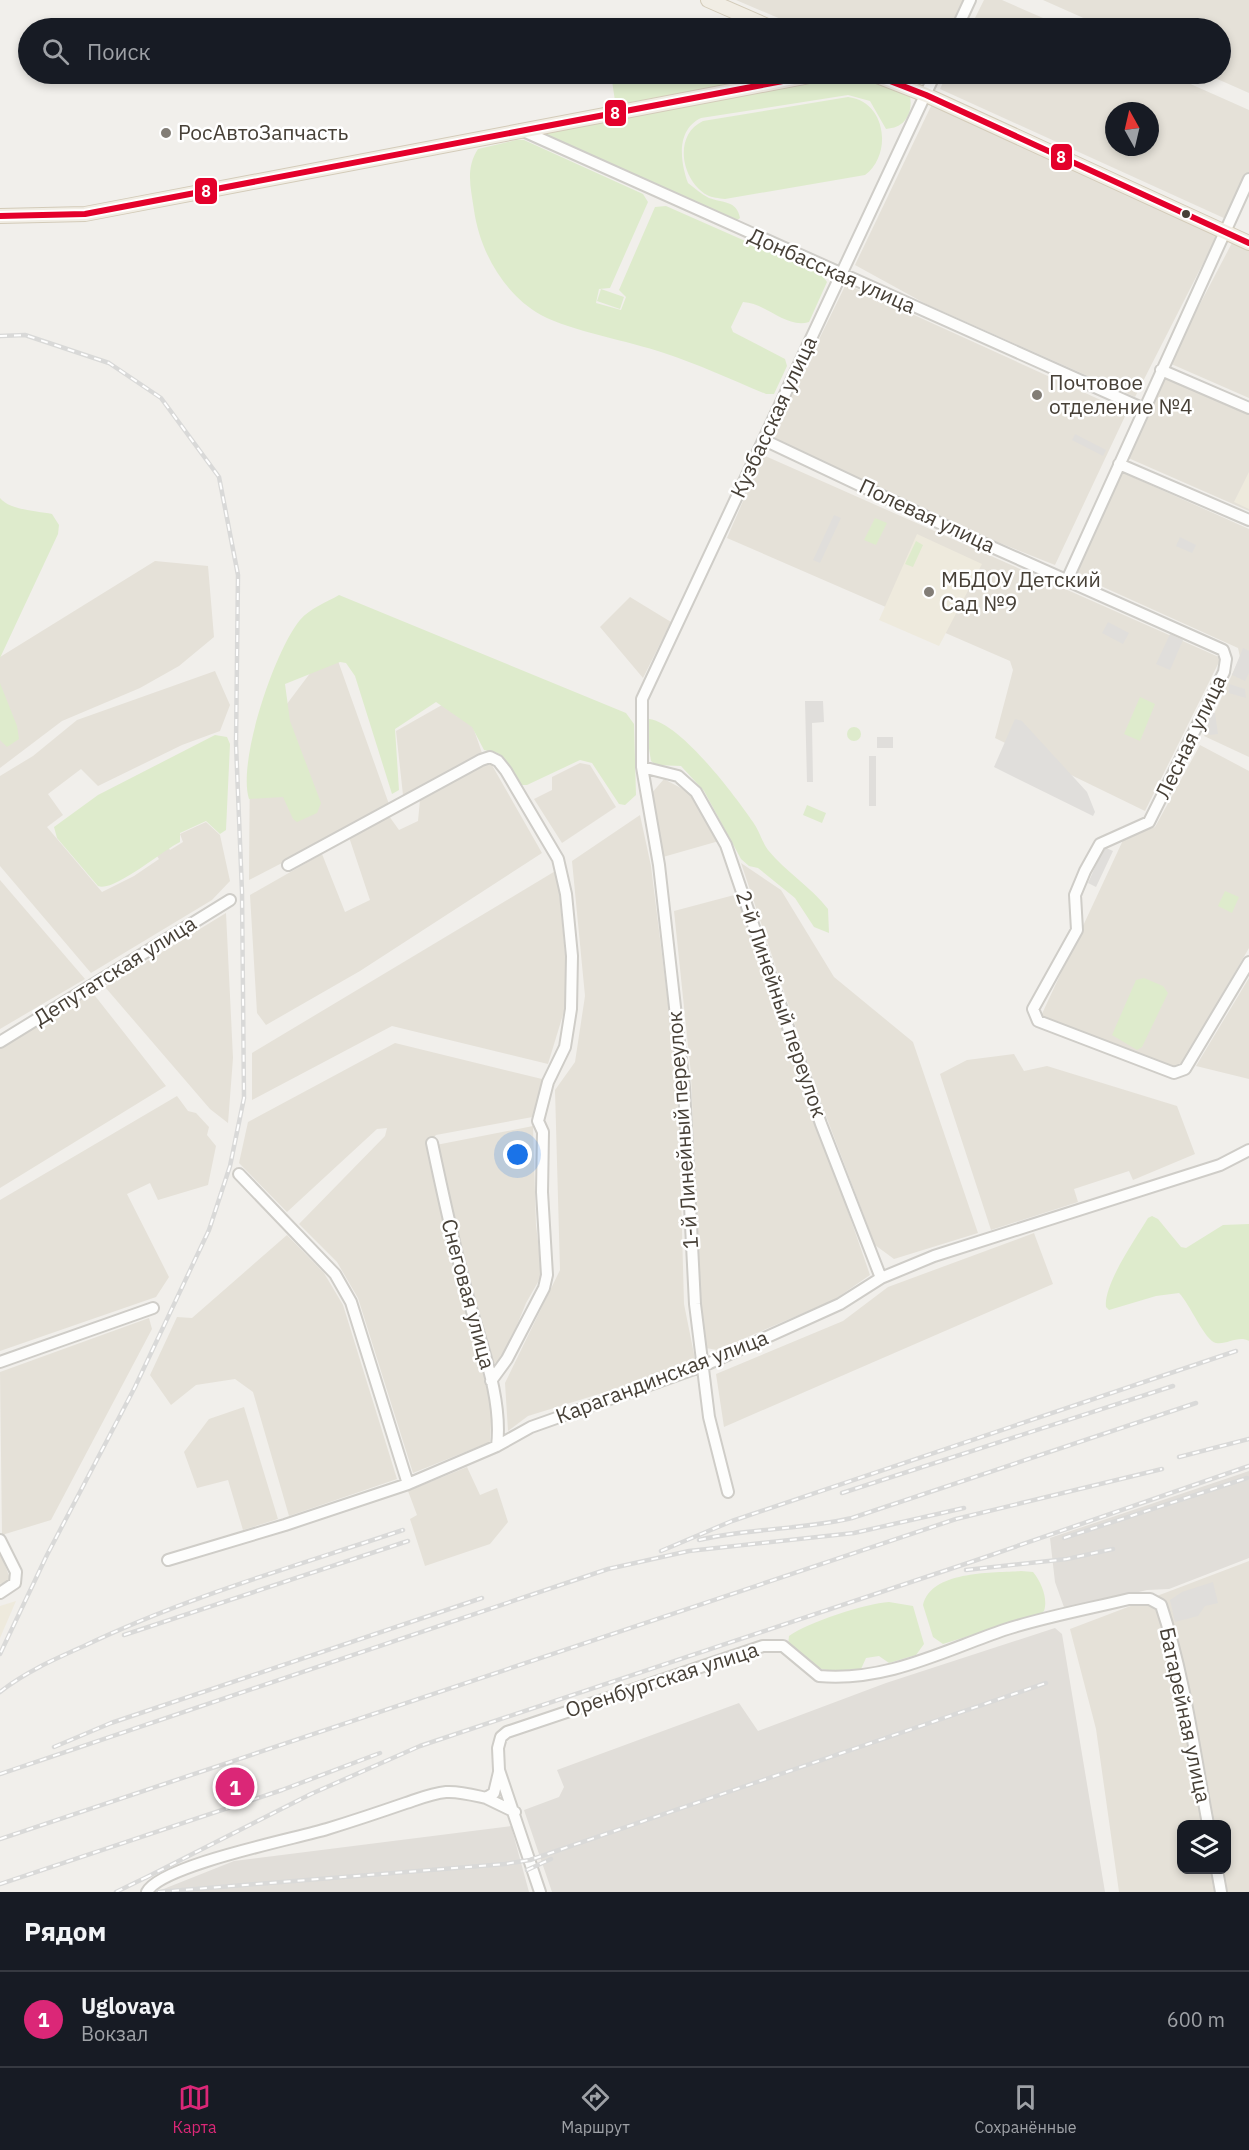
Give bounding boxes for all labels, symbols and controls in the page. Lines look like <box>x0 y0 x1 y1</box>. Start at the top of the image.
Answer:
search box <box>18 18 1231 84</box>
icon: search <box>39 35 72 68</box>
text: Поиск <box>87 37 151 66</box>
line badge: 8 <box>604 99 627 127</box>
north arrow <box>1105 102 1159 156</box>
text: 8 <box>610 103 620 123</box>
place label: РосАвтоЗапчасть <box>178 118 349 146</box>
marker: РосАвтоЗапчасть <box>159 126 173 140</box>
line badge: 8 <box>1050 143 1073 171</box>
text: 8 <box>1056 147 1066 167</box>
line badge: 8 <box>194 177 218 205</box>
text: 8 <box>201 181 211 201</box>
unlabelled marker <box>1180 208 1192 220</box>
street label: Донбасская улица <box>744 221 920 320</box>
street label: Кузбасская улица <box>723 331 823 502</box>
place label: Почтовое отделение №4 <box>1049 368 1193 420</box>
marker: Почтовое отделение №4 <box>1030 388 1044 402</box>
street label: Полевая улица <box>855 471 1000 559</box>
place label: МБДОУ Детский Сад №9 <box>941 565 1101 617</box>
marker: МБДОУ Детский Сад №9 <box>922 585 936 599</box>
street label: Лесная улица <box>1148 670 1232 803</box>
street label: 2-й Линейный переулок <box>730 886 834 1121</box>
street label: Депутатская улица <box>28 909 201 1032</box>
street label: 1-й Линейный переулок <box>660 1010 704 1250</box>
your location <box>503 1140 532 1169</box>
street label: Снеговая улица <box>435 1215 502 1372</box>
street label: Карагандинская улица <box>551 1323 772 1430</box>
street label: Батарейная улица <box>1154 1624 1218 1805</box>
street label: Оренбургская улица <box>562 1635 762 1724</box>
pin: 1 <box>216 1764 254 1810</box>
map controls <box>1177 1820 1231 1874</box>
button: layers <box>1177 1820 1231 1874</box>
text: Рядом <box>24 1914 106 1948</box>
text: Uglovaya <box>81 1991 175 2020</box>
text: 1 <box>38 2006 50 2033</box>
text: 600 m <box>1167 2006 1225 2033</box>
text: Вокзал <box>81 2020 148 2047</box>
tab: Карта <box>172 2081 216 2137</box>
tab: Маршрут <box>561 2081 630 2137</box>
tab: Сохранённые <box>975 2081 1077 2137</box>

